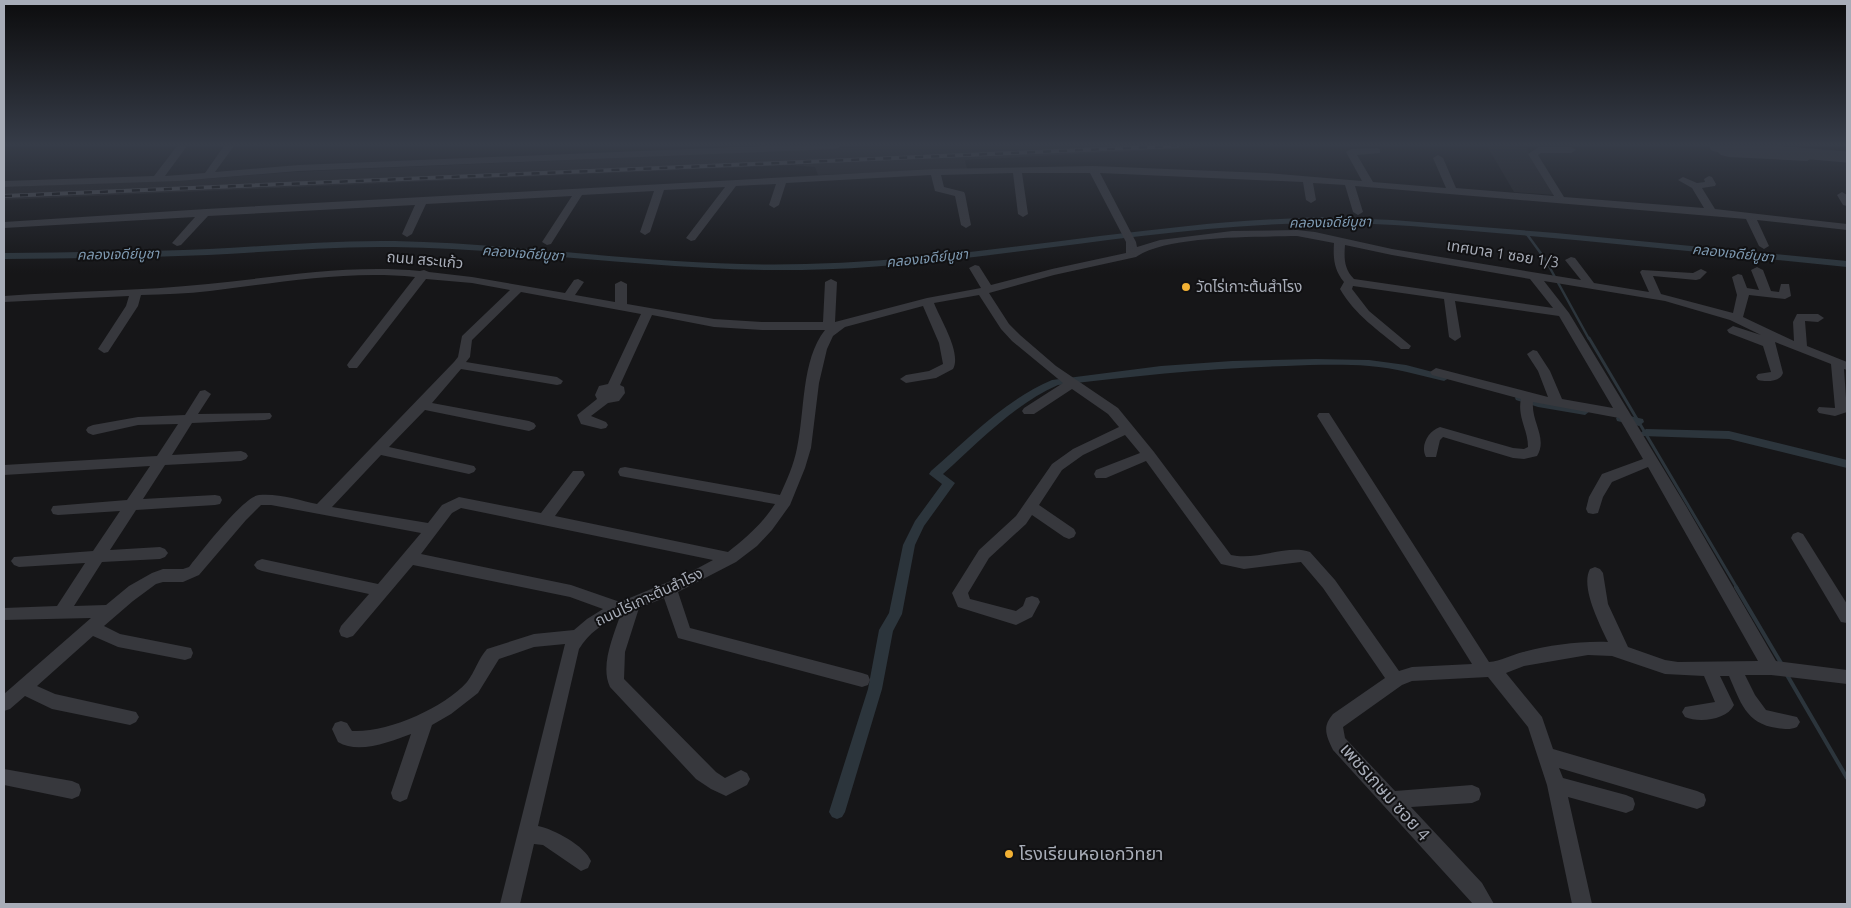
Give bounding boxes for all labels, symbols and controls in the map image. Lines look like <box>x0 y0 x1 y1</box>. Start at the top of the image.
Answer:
water label: คลองเจดีย์บูชา <box>1289 213 1373 232</box>
street label: เทศบาล 1 ซอย 1/3 <box>1446 236 1561 271</box>
water label: คลองเจดีย์บูชา <box>1691 241 1776 266</box>
water label: คลองเจดีย์บูชา <box>481 242 566 265</box>
water label: คลองเจดีย์บูชา <box>77 245 161 264</box>
water label: คลองเจดีย์บูชา <box>885 246 970 271</box>
street label: ถนน สระแก้ว <box>386 248 464 271</box>
place label: วัดไร่เกาะต้นสำโรง <box>1196 278 1302 295</box>
marker: วัดไร่เกาะต้นสำโรง <box>1180 281 1192 293</box>
street label: ถนนไร่เกาะต้นสำโรง <box>592 564 705 629</box>
street label: เพชรเกษม ซอย 4 <box>1337 738 1435 844</box>
place label: โรงเรียนหอเอกวิทยา <box>1019 843 1163 863</box>
marker: โรงเรียนหอเอกวิทยา <box>1003 848 1015 860</box>

